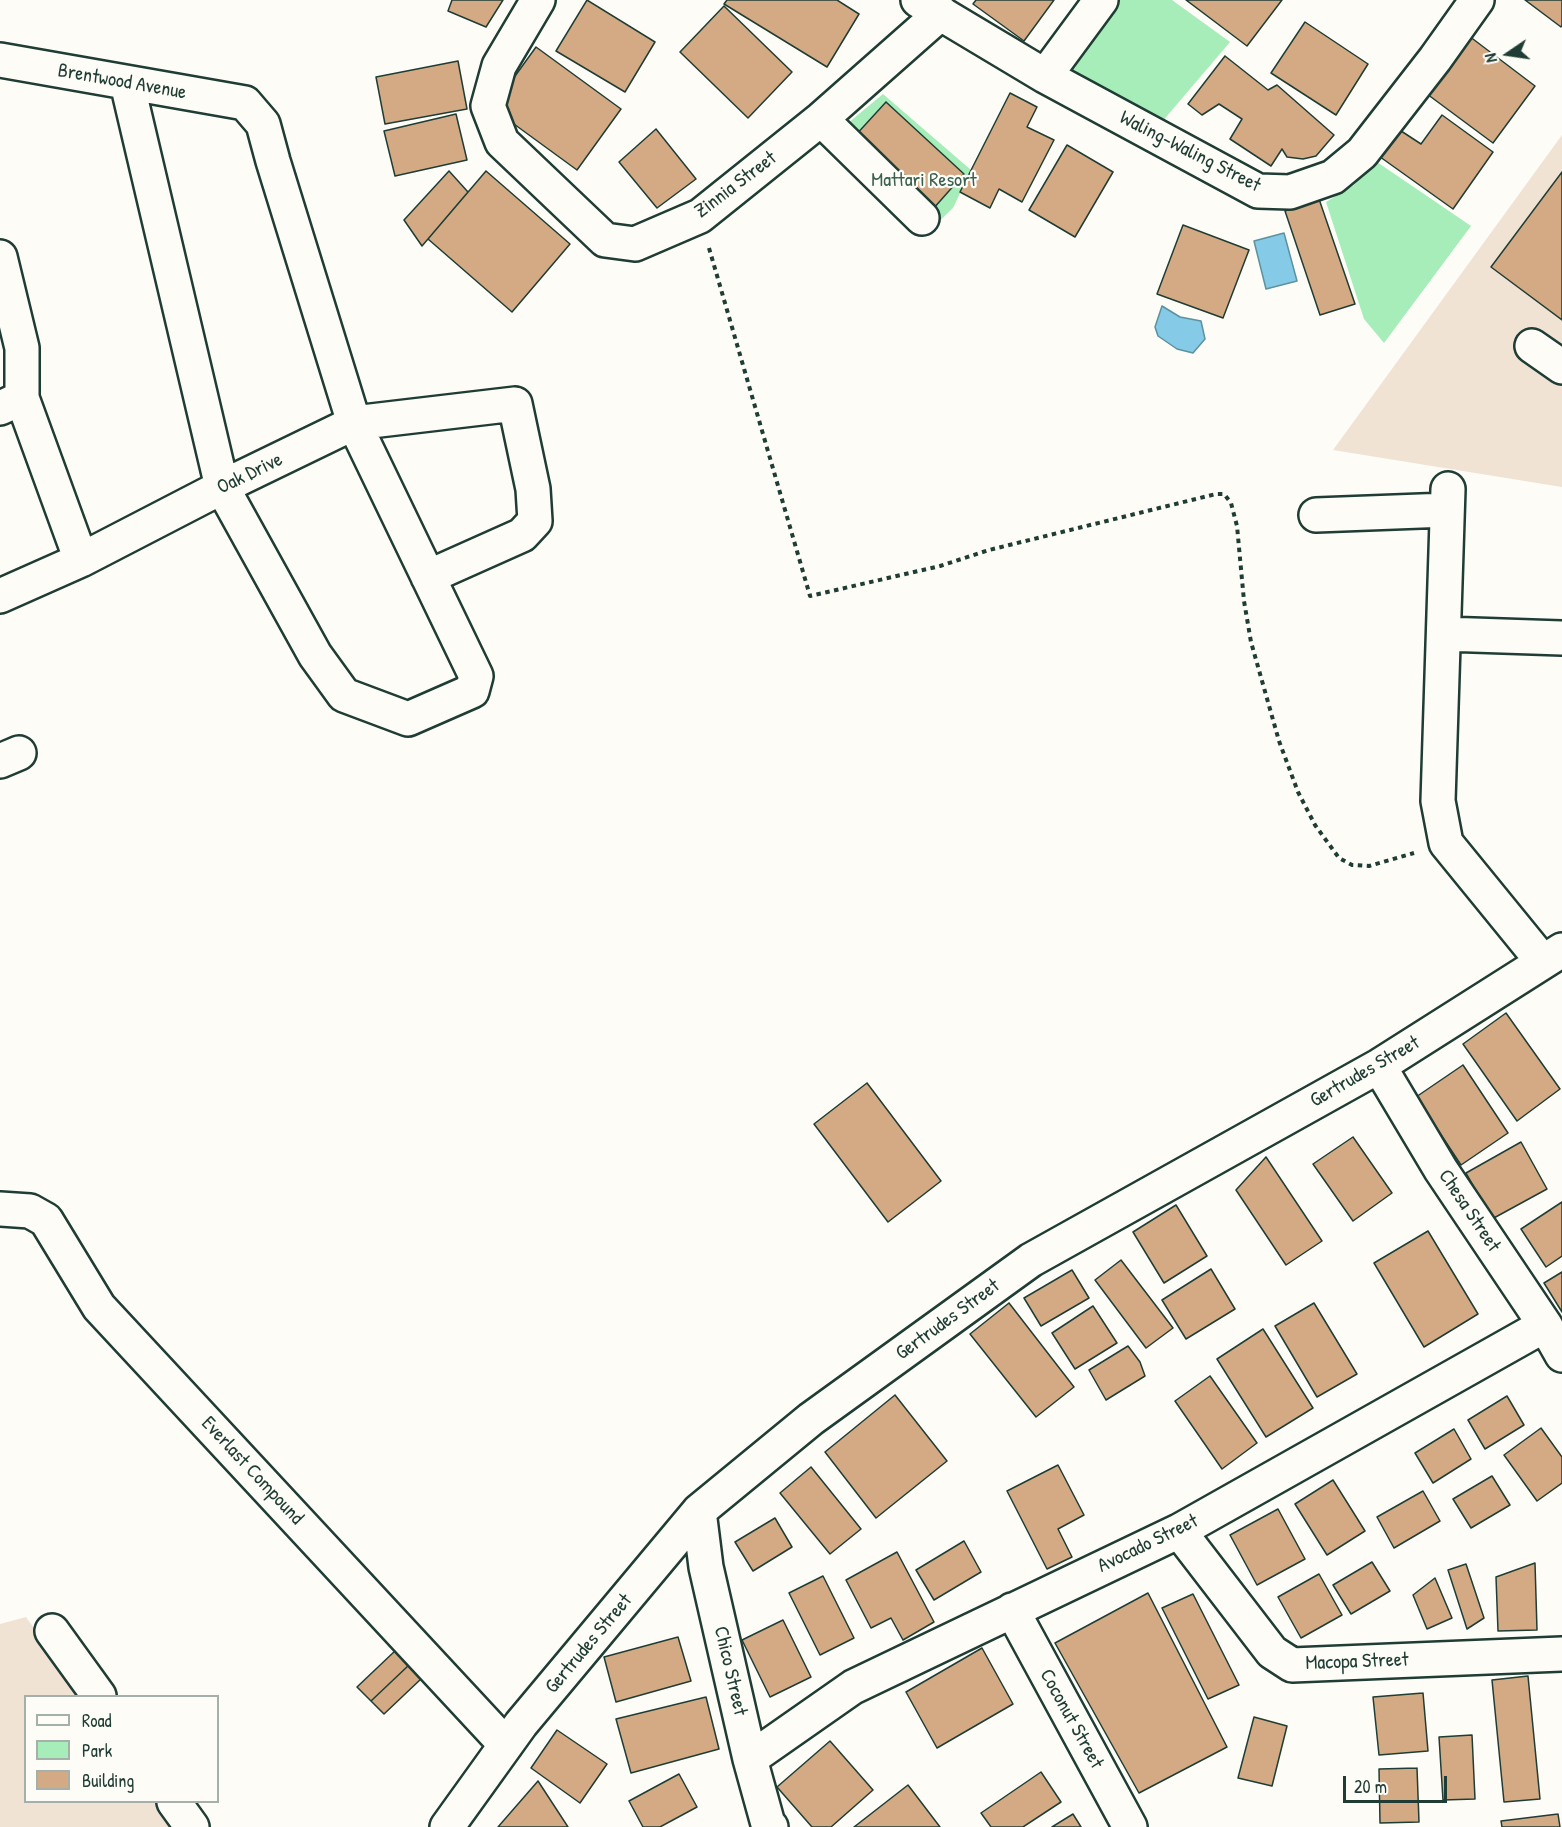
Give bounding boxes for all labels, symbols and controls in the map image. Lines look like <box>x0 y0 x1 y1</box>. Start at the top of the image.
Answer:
north arrow <box>1478 24 1538 84</box>
text: N <box>1479 51 1502 65</box>
street label: Brentwood Avenue <box>56 59 188 105</box>
street label: Waling-Waling Street <box>1115 106 1265 198</box>
street label: Zinnia Street <box>690 146 782 224</box>
park label: Mattari Resort <box>871 169 977 193</box>
street label: Oak Drive <box>214 448 286 500</box>
street label: Gertrudes Street <box>1306 1031 1424 1113</box>
street label: Chesa Street <box>1433 1165 1505 1257</box>
street label: Gertrudes Street <box>891 1274 1005 1366</box>
street label: Everlast Compound <box>196 1412 308 1530</box>
street label: Avocado Street <box>1094 1509 1202 1579</box>
street label: Gertrudes Street <box>540 1589 638 1699</box>
street label: Chico Street <box>708 1624 752 1718</box>
street label: Macopa Street <box>1305 1648 1409 1676</box>
street label: Coconut Street <box>1034 1665 1108 1773</box>
legend <box>24 1695 219 1803</box>
text: Road <box>82 1708 112 1733</box>
text: Park <box>82 1738 112 1763</box>
scale bar <box>1346 1764 1450 1802</box>
text: Building <box>82 1768 134 1793</box>
text: 20 m <box>1354 1774 1387 1799</box>

